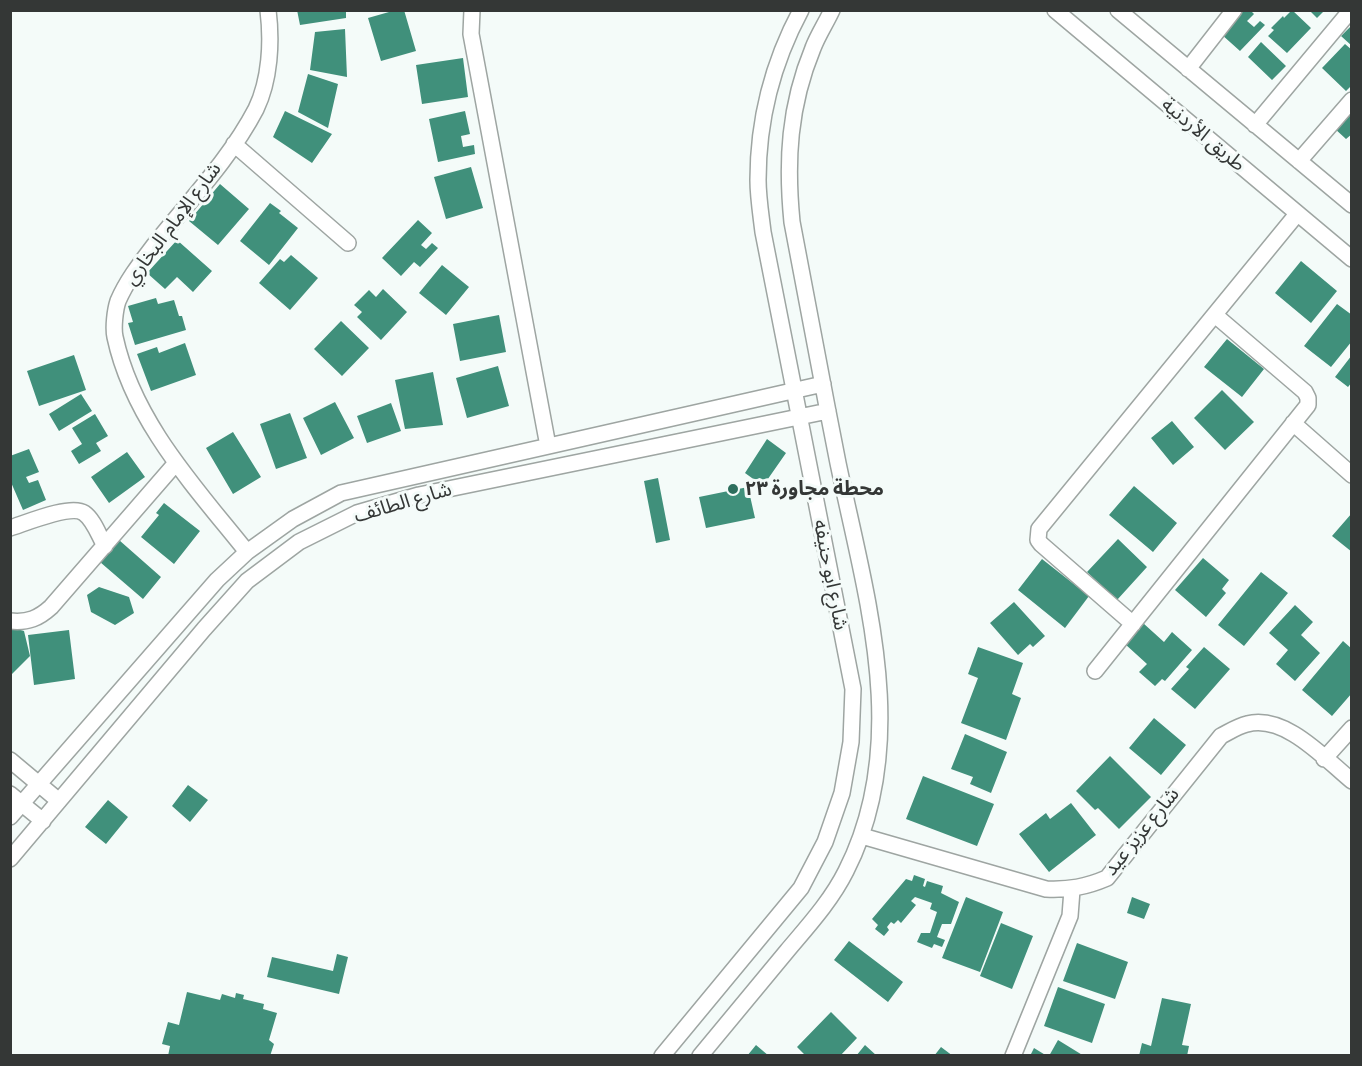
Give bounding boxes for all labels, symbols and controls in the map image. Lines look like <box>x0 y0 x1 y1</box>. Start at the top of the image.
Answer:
street label: طريق الأردنية <box>1156 93 1250 177</box>
street label: شارع الإمام البخاري <box>119 158 227 290</box>
place label: محطة مجاورة ٢٣ <box>745 477 884 501</box>
street label: شارع الطائف <box>351 478 455 528</box>
marker: محطة مجاورة ٢٣ <box>726 482 740 496</box>
street label: شارع ابو حنيفه <box>808 518 852 632</box>
street label: شارع عزيز عيد <box>1099 783 1185 881</box>

